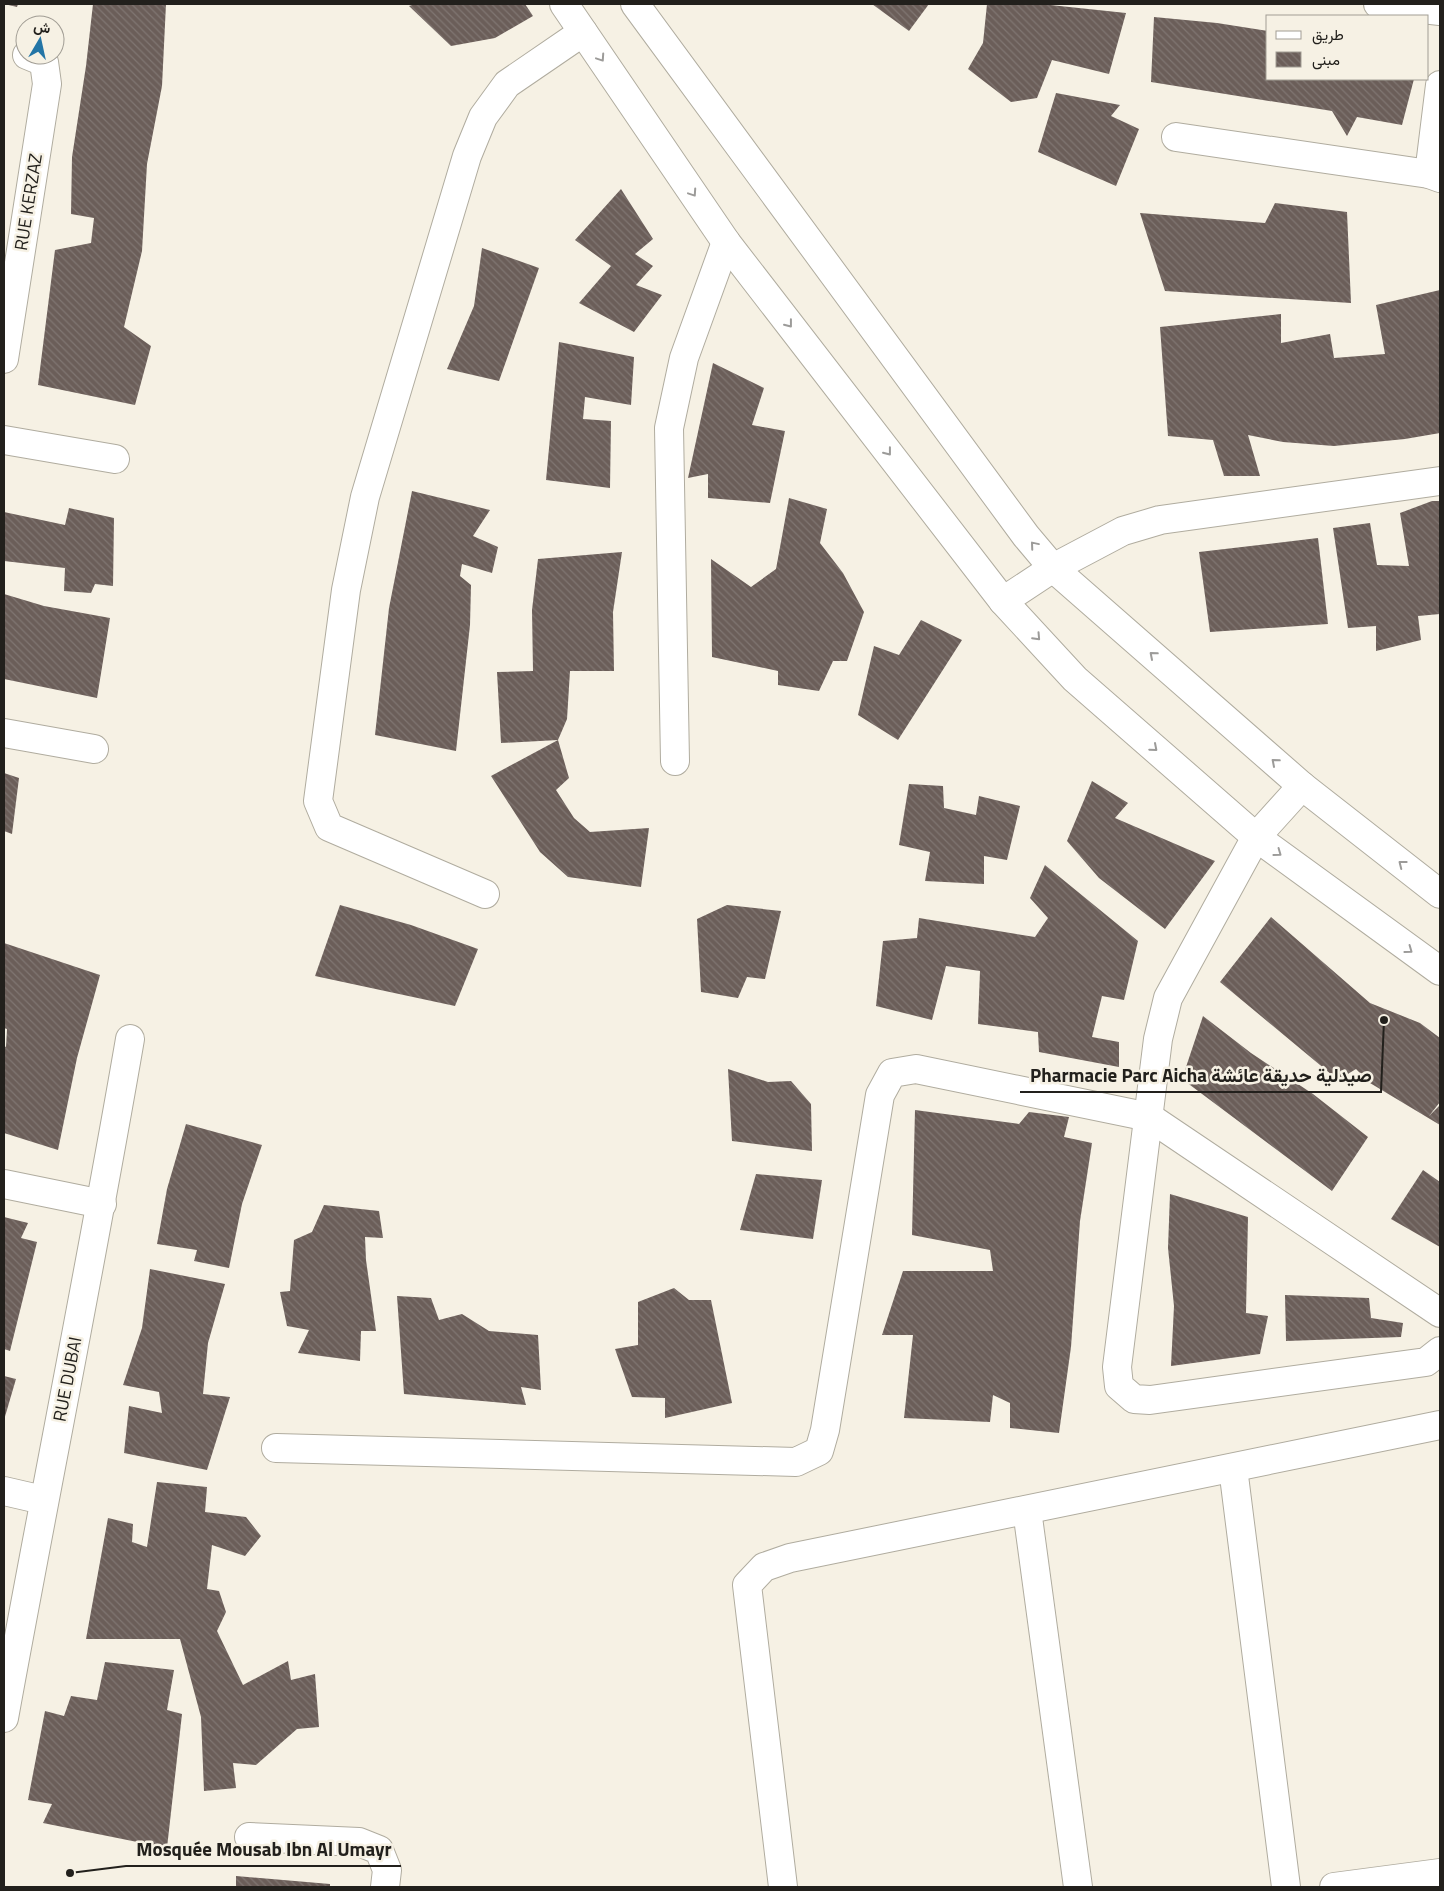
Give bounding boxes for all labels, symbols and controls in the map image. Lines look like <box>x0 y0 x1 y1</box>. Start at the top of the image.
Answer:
north arrow <box>15 15 65 65</box>
text: ش <box>32 15 52 38</box>
legend <box>1266 15 1429 80</box>
text: طريق <box>1312 23 1344 46</box>
text: مبنى <box>1312 48 1340 71</box>
one-way arrow <box>595 53 605 62</box>
street label: RUE KERZAZ <box>7 152 49 252</box>
one-way arrow <box>687 187 696 197</box>
one-way arrow <box>783 318 792 328</box>
one-way arrow <box>883 446 891 455</box>
one-way arrow <box>1030 542 1039 551</box>
one-way arrow <box>1031 631 1040 640</box>
one-way arrow <box>1150 653 1159 661</box>
one-way arrow <box>1149 742 1158 751</box>
one-way arrow <box>1272 759 1281 768</box>
one-way arrow <box>1272 847 1282 856</box>
one-way arrow <box>1398 861 1408 870</box>
one-way arrow <box>1403 944 1412 952</box>
callout: Pharmacie Parc Aicha صيدلية حديقة عائشة <box>1020 1058 1381 1092</box>
text: Pharmacie Parc Aicha صيدلية حديقة عائشة <box>1030 1060 1372 1089</box>
street label: RUE DUBAI <box>46 1334 88 1424</box>
callout: Mosquée Mousab Ibn Al Umayr <box>126 1832 401 1866</box>
text: Mosquée Mousab Ibn Al Umayr <box>136 1834 392 1863</box>

